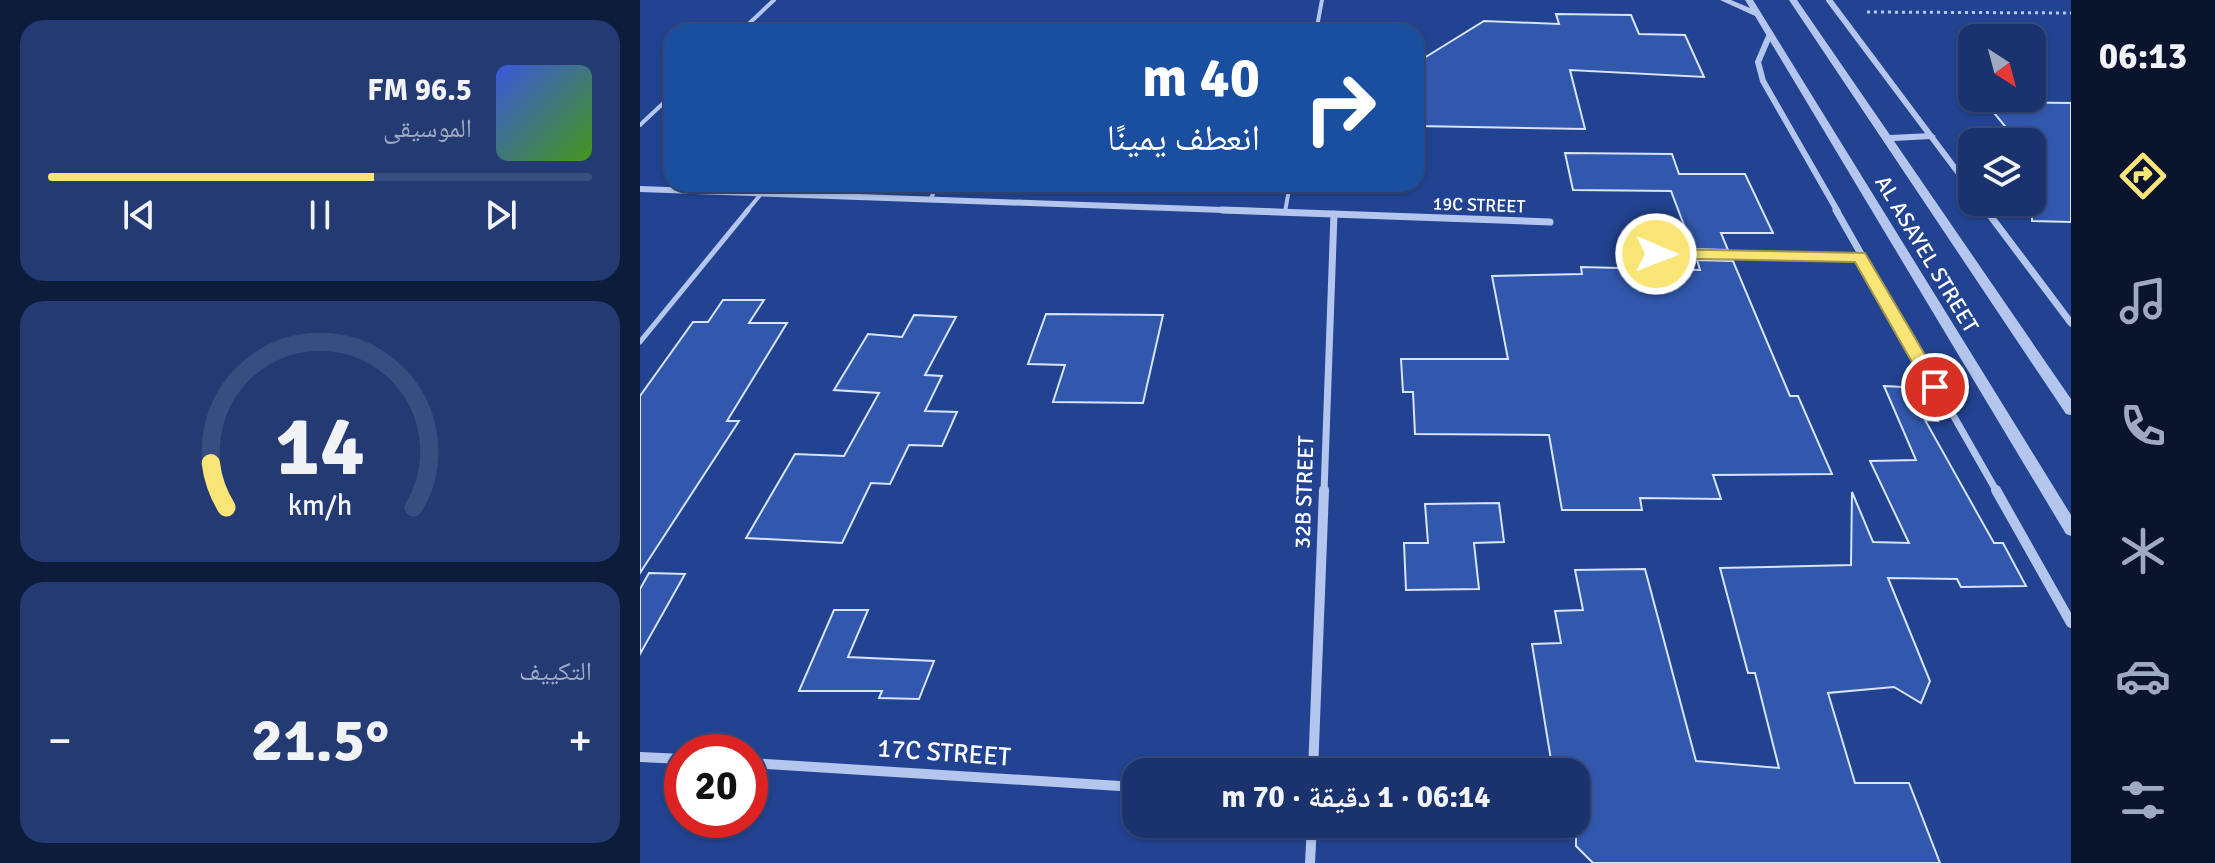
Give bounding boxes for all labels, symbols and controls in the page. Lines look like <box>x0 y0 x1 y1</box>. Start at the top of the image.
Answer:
north arrow <box>1958 24 2046 112</box>
map controls <box>1958 24 2046 216</box>
text: 06:13 <box>2099 34 2187 79</box>
text: 40 m <box>1142 43 1260 112</box>
icon: right <box>1288 56 1392 160</box>
text: 96.5 FM <box>367 72 472 109</box>
text: الموسيقى <box>383 113 472 145</box>
text: انعطف يمينًا <box>1107 116 1260 161</box>
button: layers <box>1958 128 2046 216</box>
icon: directions <box>2115 148 2171 204</box>
street label: AL ASAYEL STREET <box>1869 171 1985 338</box>
street label: 19C STREET <box>1432 192 1526 218</box>
icon: previous <box>117 193 161 237</box>
icon: pause <box>298 193 342 237</box>
icon: next <box>479 193 523 237</box>
position arrow <box>1614 212 1698 296</box>
icon: music <box>2115 273 2171 329</box>
pin <box>1901 353 1969 421</box>
icon: arrive <box>1913 365 1957 409</box>
text: 14 <box>275 395 365 497</box>
icon: phone <box>2115 398 2171 454</box>
street label: 32B STREET <box>1289 435 1319 549</box>
text: km/h <box>288 488 352 523</box>
icon: climate <box>2115 523 2171 579</box>
icon: car <box>2115 648 2171 704</box>
text: التكييف <box>519 656 592 688</box>
text: 21.5° <box>251 704 389 778</box>
text: − <box>48 714 72 768</box>
text: + <box>568 714 592 768</box>
street label: 17C STREET <box>876 732 1012 774</box>
speed limit sign: 20 <box>664 734 768 838</box>
icon: filters <box>2115 772 2171 828</box>
text: 06:14 · 1 دقيقة · 70 m <box>1222 779 1490 816</box>

